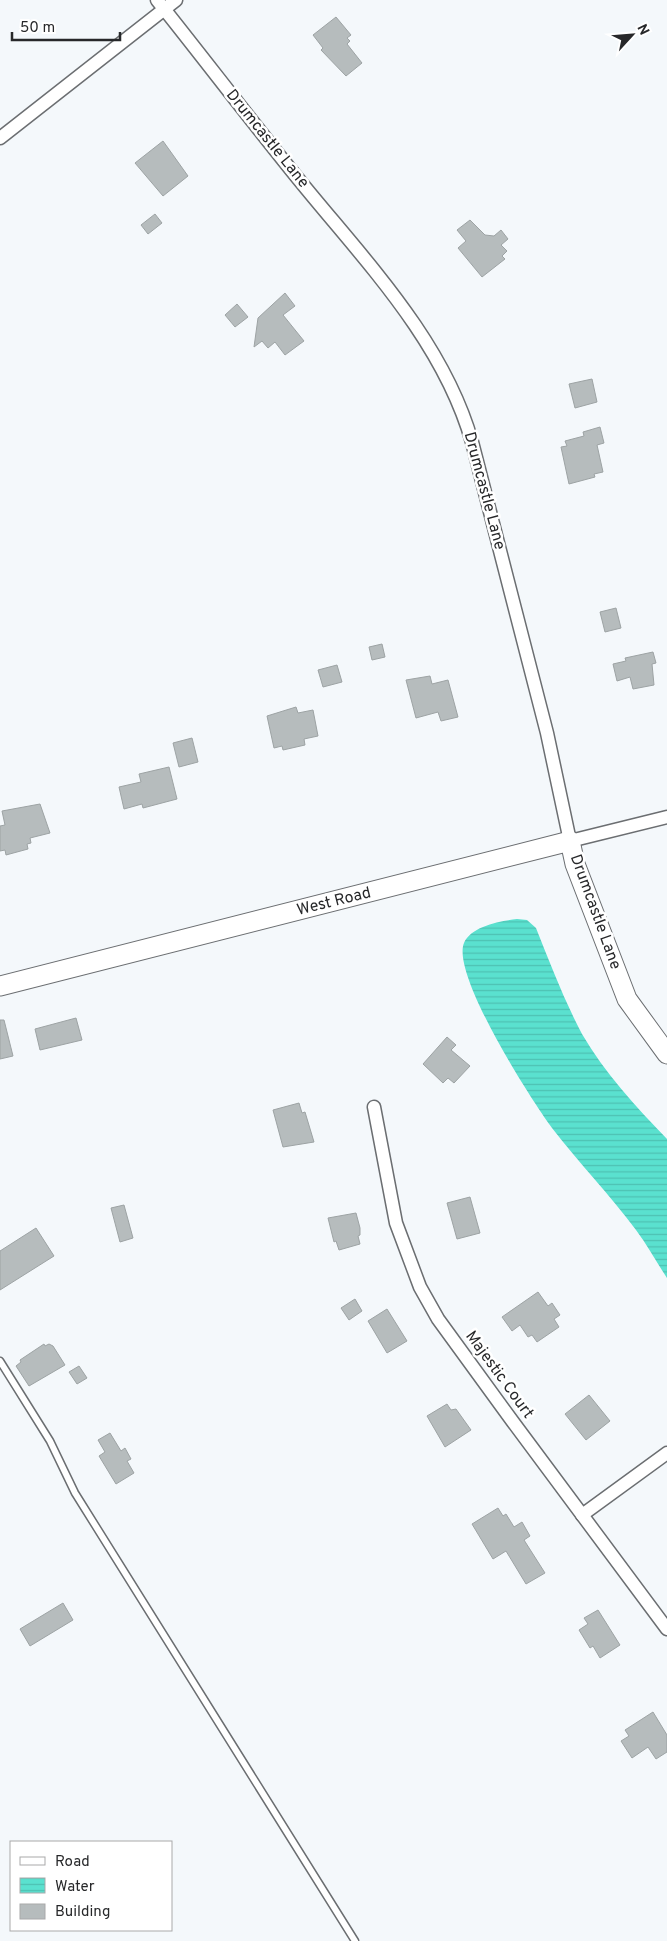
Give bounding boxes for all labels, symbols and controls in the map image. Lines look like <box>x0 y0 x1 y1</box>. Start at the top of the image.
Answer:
scale bar <box>12 10 120 42</box>
north arrow <box>607 10 657 60</box>
text: 50 m <box>20 19 55 38</box>
text: N <box>632 22 652 38</box>
street label: Drumcastle Lane <box>221 86 313 192</box>
street label: Drumcastle Lane <box>459 430 509 552</box>
street label: Drumcastle Lane <box>565 852 625 972</box>
street label: West Road <box>295 883 373 921</box>
street label: Majestic Court <box>460 1327 538 1423</box>
legend <box>10 1841 172 1931</box>
text: Road <box>55 1853 90 1872</box>
text: Water <box>55 1878 95 1897</box>
text: Building <box>55 1903 110 1922</box>

